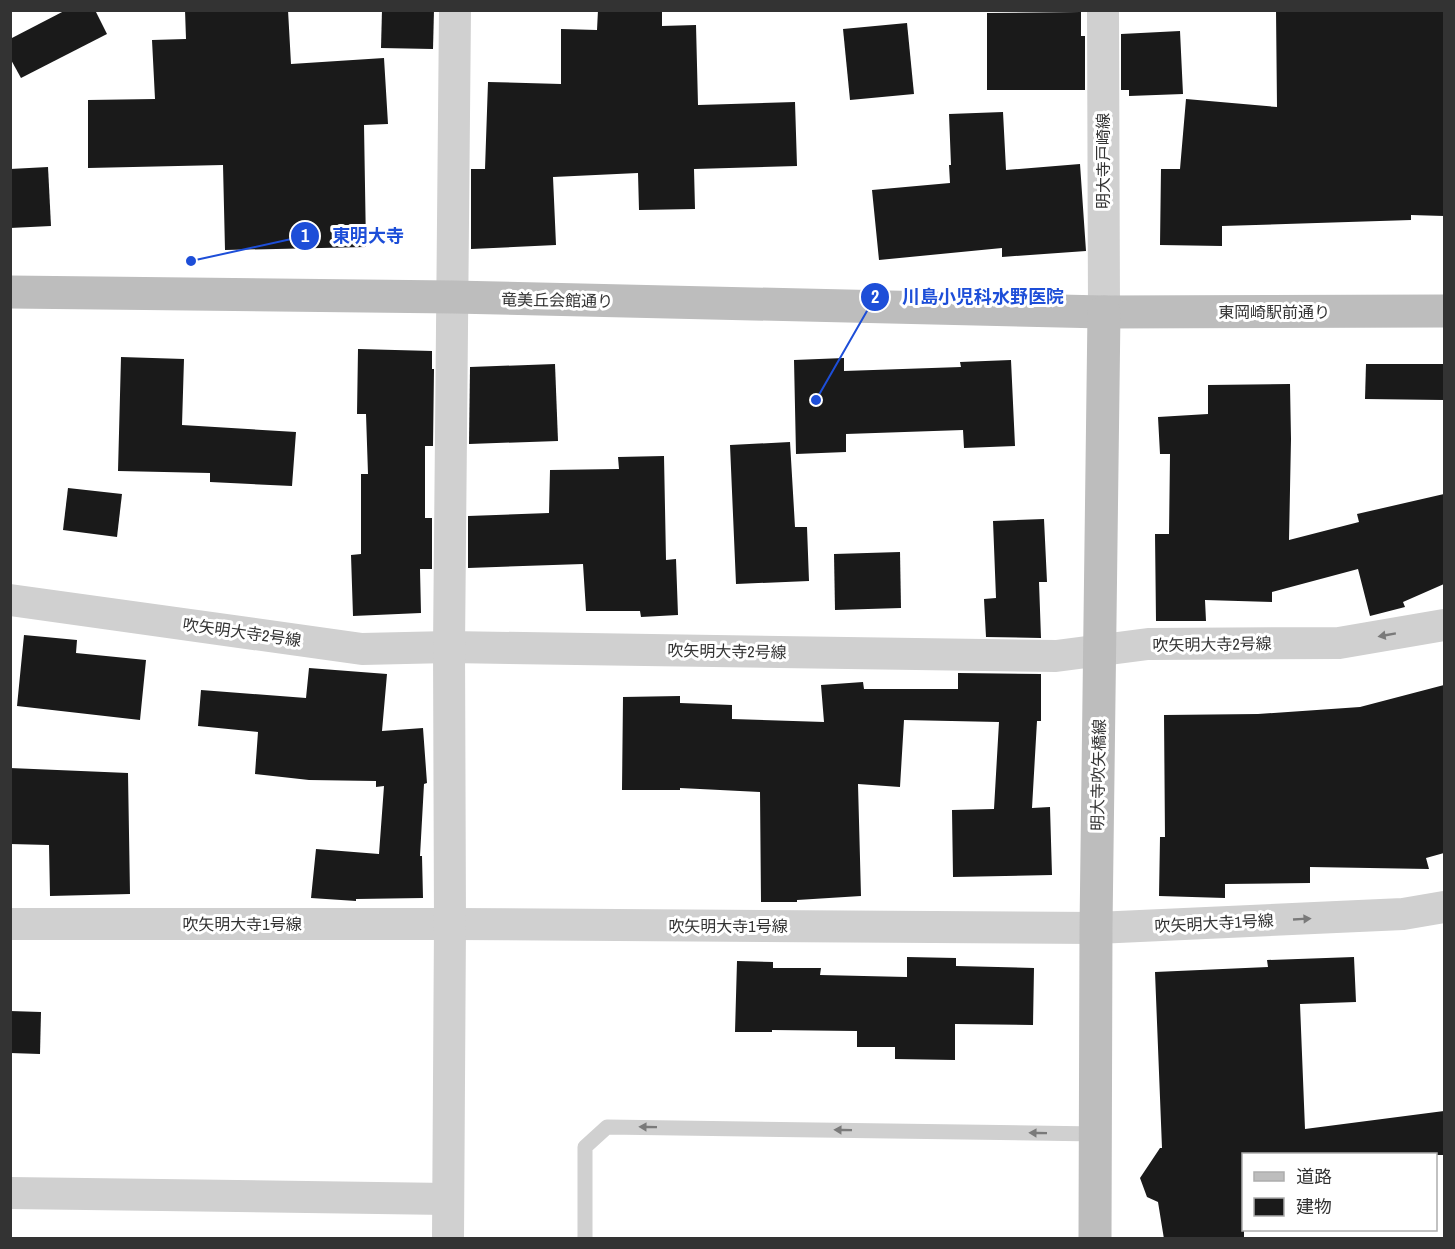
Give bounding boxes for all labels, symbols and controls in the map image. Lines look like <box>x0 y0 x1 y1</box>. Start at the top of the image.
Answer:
street label: 明大寺戸崎線 <box>1092 113 1114 209</box>
callout: 東明大寺 <box>290 218 416 254</box>
text: 1 <box>301 223 310 248</box>
text: 東明大寺 <box>332 223 404 248</box>
callout: 川島小児科水野医院 <box>860 279 1076 315</box>
text: 2 <box>871 284 879 309</box>
text: 川島小児科水野医院 <box>902 284 1064 309</box>
street label: 竜美丘会館通り <box>501 288 613 312</box>
street label: 東岡崎駅前通り <box>1218 301 1330 323</box>
street label: 吹矢明大寺2号線 <box>181 613 303 651</box>
one-way arrow <box>1377 631 1396 640</box>
street label: 吹矢明大寺2号線 <box>1152 632 1272 656</box>
street label: 吹矢明大寺2号線 <box>667 639 787 663</box>
street label: 明大寺吹矢橋線 <box>1086 719 1110 831</box>
street label: 吹矢明大寺1号線 <box>1154 909 1274 937</box>
street label: 吹矢明大寺1号線 <box>182 913 302 935</box>
street label: 吹矢明大寺1号線 <box>668 915 788 937</box>
one-way arrow <box>1292 915 1311 924</box>
one-way arrow <box>639 1123 658 1132</box>
one-way arrow <box>834 1125 853 1135</box>
one-way arrow <box>1029 1128 1048 1138</box>
legend <box>1242 1153 1437 1231</box>
text: 道路 <box>1296 1164 1332 1189</box>
text: 建物 <box>1296 1194 1332 1219</box>

